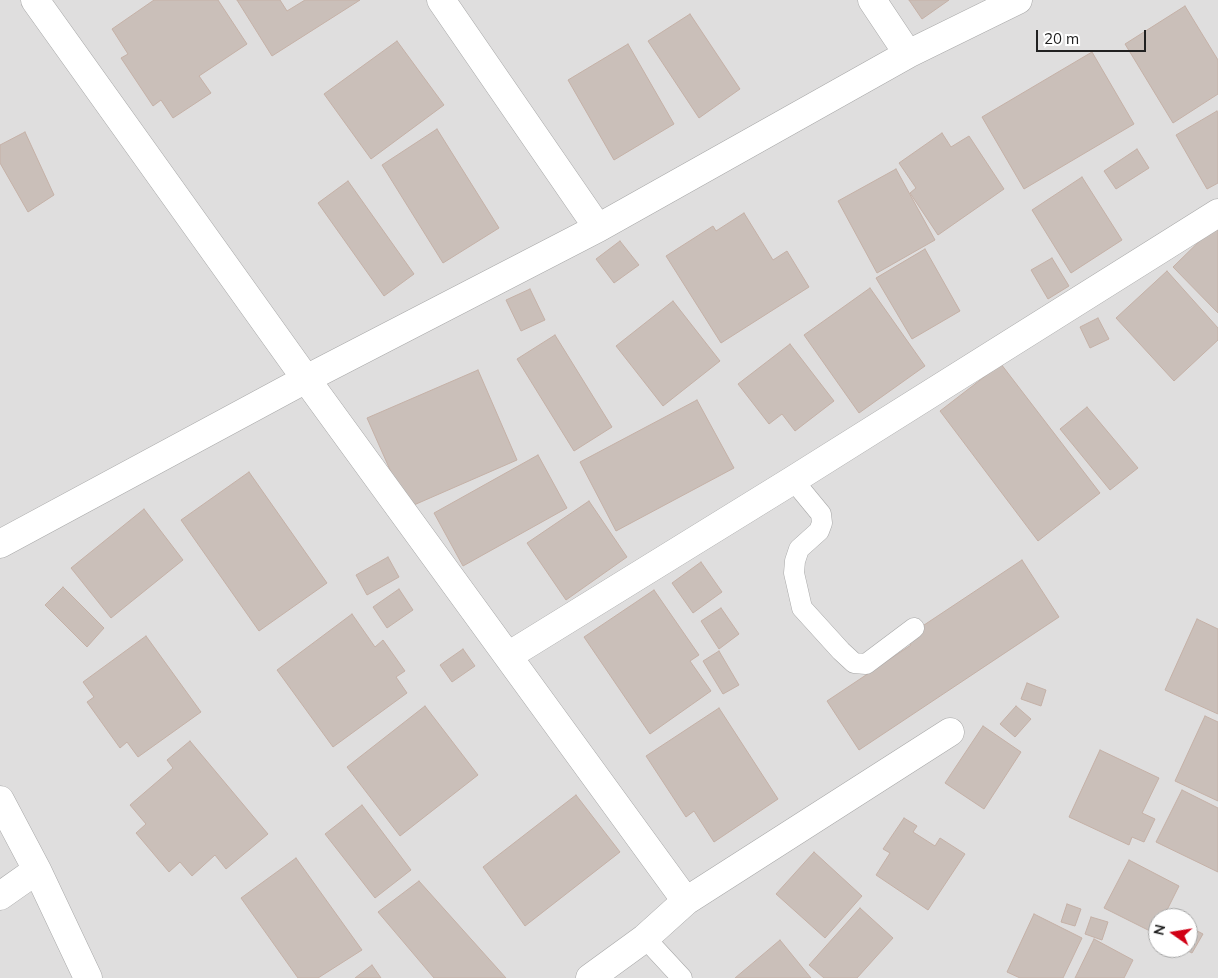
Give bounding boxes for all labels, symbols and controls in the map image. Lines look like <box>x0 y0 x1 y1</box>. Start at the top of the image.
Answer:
scale bar <box>1038 20 1148 52</box>
text: 20 m <box>1044 29 1079 48</box>
north arrow <box>1148 908 1198 958</box>
text: N <box>1149 923 1169 937</box>

